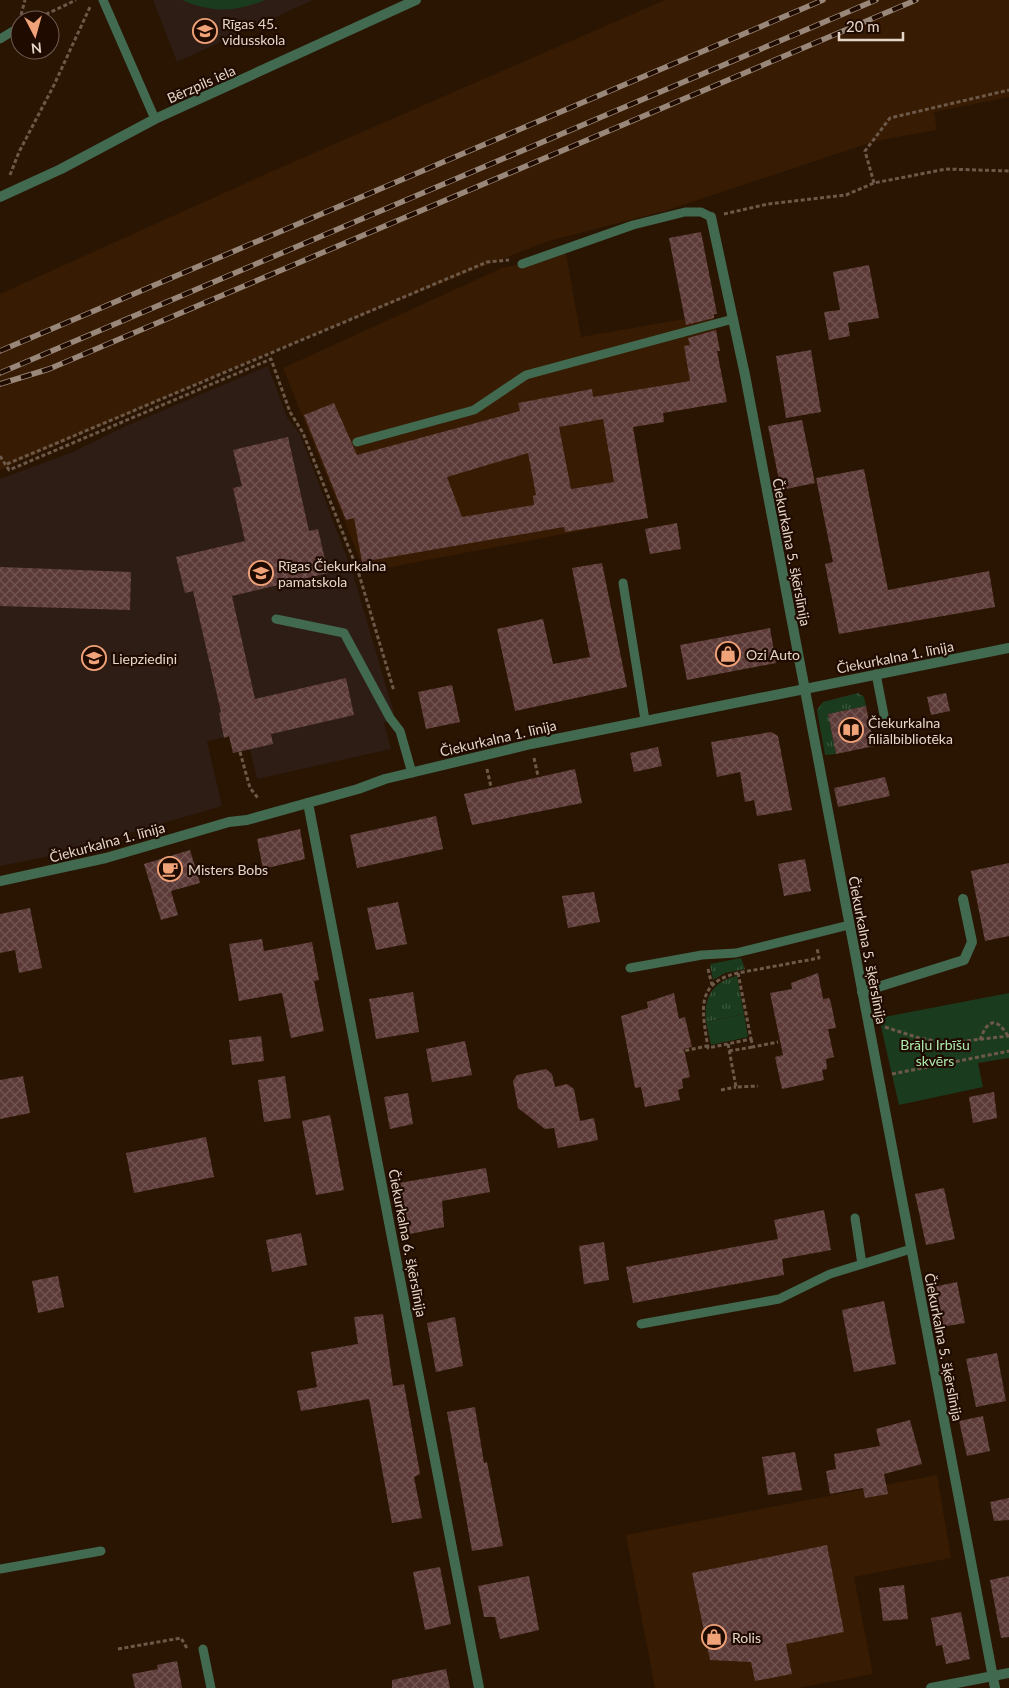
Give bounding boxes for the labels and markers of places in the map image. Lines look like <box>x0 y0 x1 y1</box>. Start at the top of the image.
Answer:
place label: Rīgas 45. vidusskola <box>222 15 285 48</box>
school or university icon: Rīgas 45. vidusskola <box>192 18 218 44</box>
place label: Rīgas Čiekurkalna pamatskola <box>278 557 386 590</box>
school or university icon: Rīgas Čiekurkalna pamatskola <box>248 560 274 586</box>
shop icon: Ozi Auto <box>715 641 741 667</box>
school or university icon: Liepziediņi <box>81 645 107 671</box>
place label: Ozi Auto <box>746 646 800 663</box>
place label: Liepziediņi <box>112 650 177 667</box>
place label: Čiekurkalna filiālbibliotēka <box>868 714 953 747</box>
library icon: Čiekurkalna filiālbibliotēka <box>838 717 864 743</box>
cafe icon: Misters Bobs <box>157 856 183 882</box>
place label: Misters Bobs <box>188 861 268 878</box>
shop icon: Rolis <box>701 1624 727 1650</box>
place label: Rolis <box>732 1629 761 1646</box>

